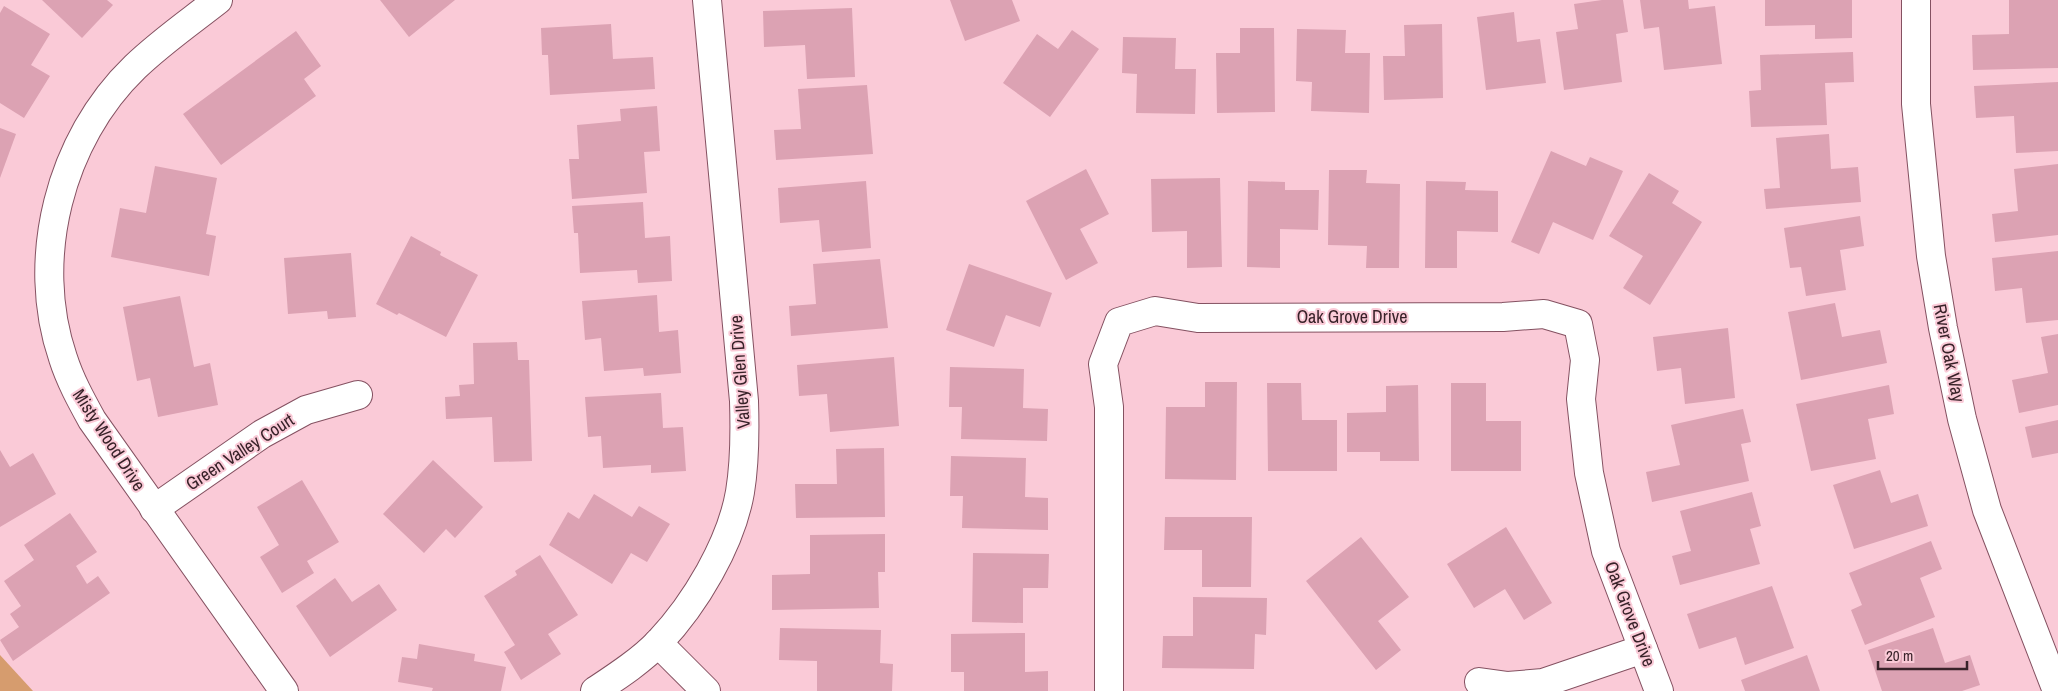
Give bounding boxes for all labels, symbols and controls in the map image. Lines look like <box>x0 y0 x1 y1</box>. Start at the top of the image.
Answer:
street label: River Oak Way <box>1928 302 1971 405</box>
street label: Oak Grove Drive <box>1297 304 1407 329</box>
street label: Valley Glen Drive <box>723 314 756 430</box>
street label: Misty Wood Drive <box>67 384 152 496</box>
street label: Green Valley Court <box>181 407 299 496</box>
street label: Oak Grove Drive <box>1599 558 1662 670</box>
scale bar <box>1878 638 1967 670</box>
text: 20 m <box>1886 645 1913 666</box>

